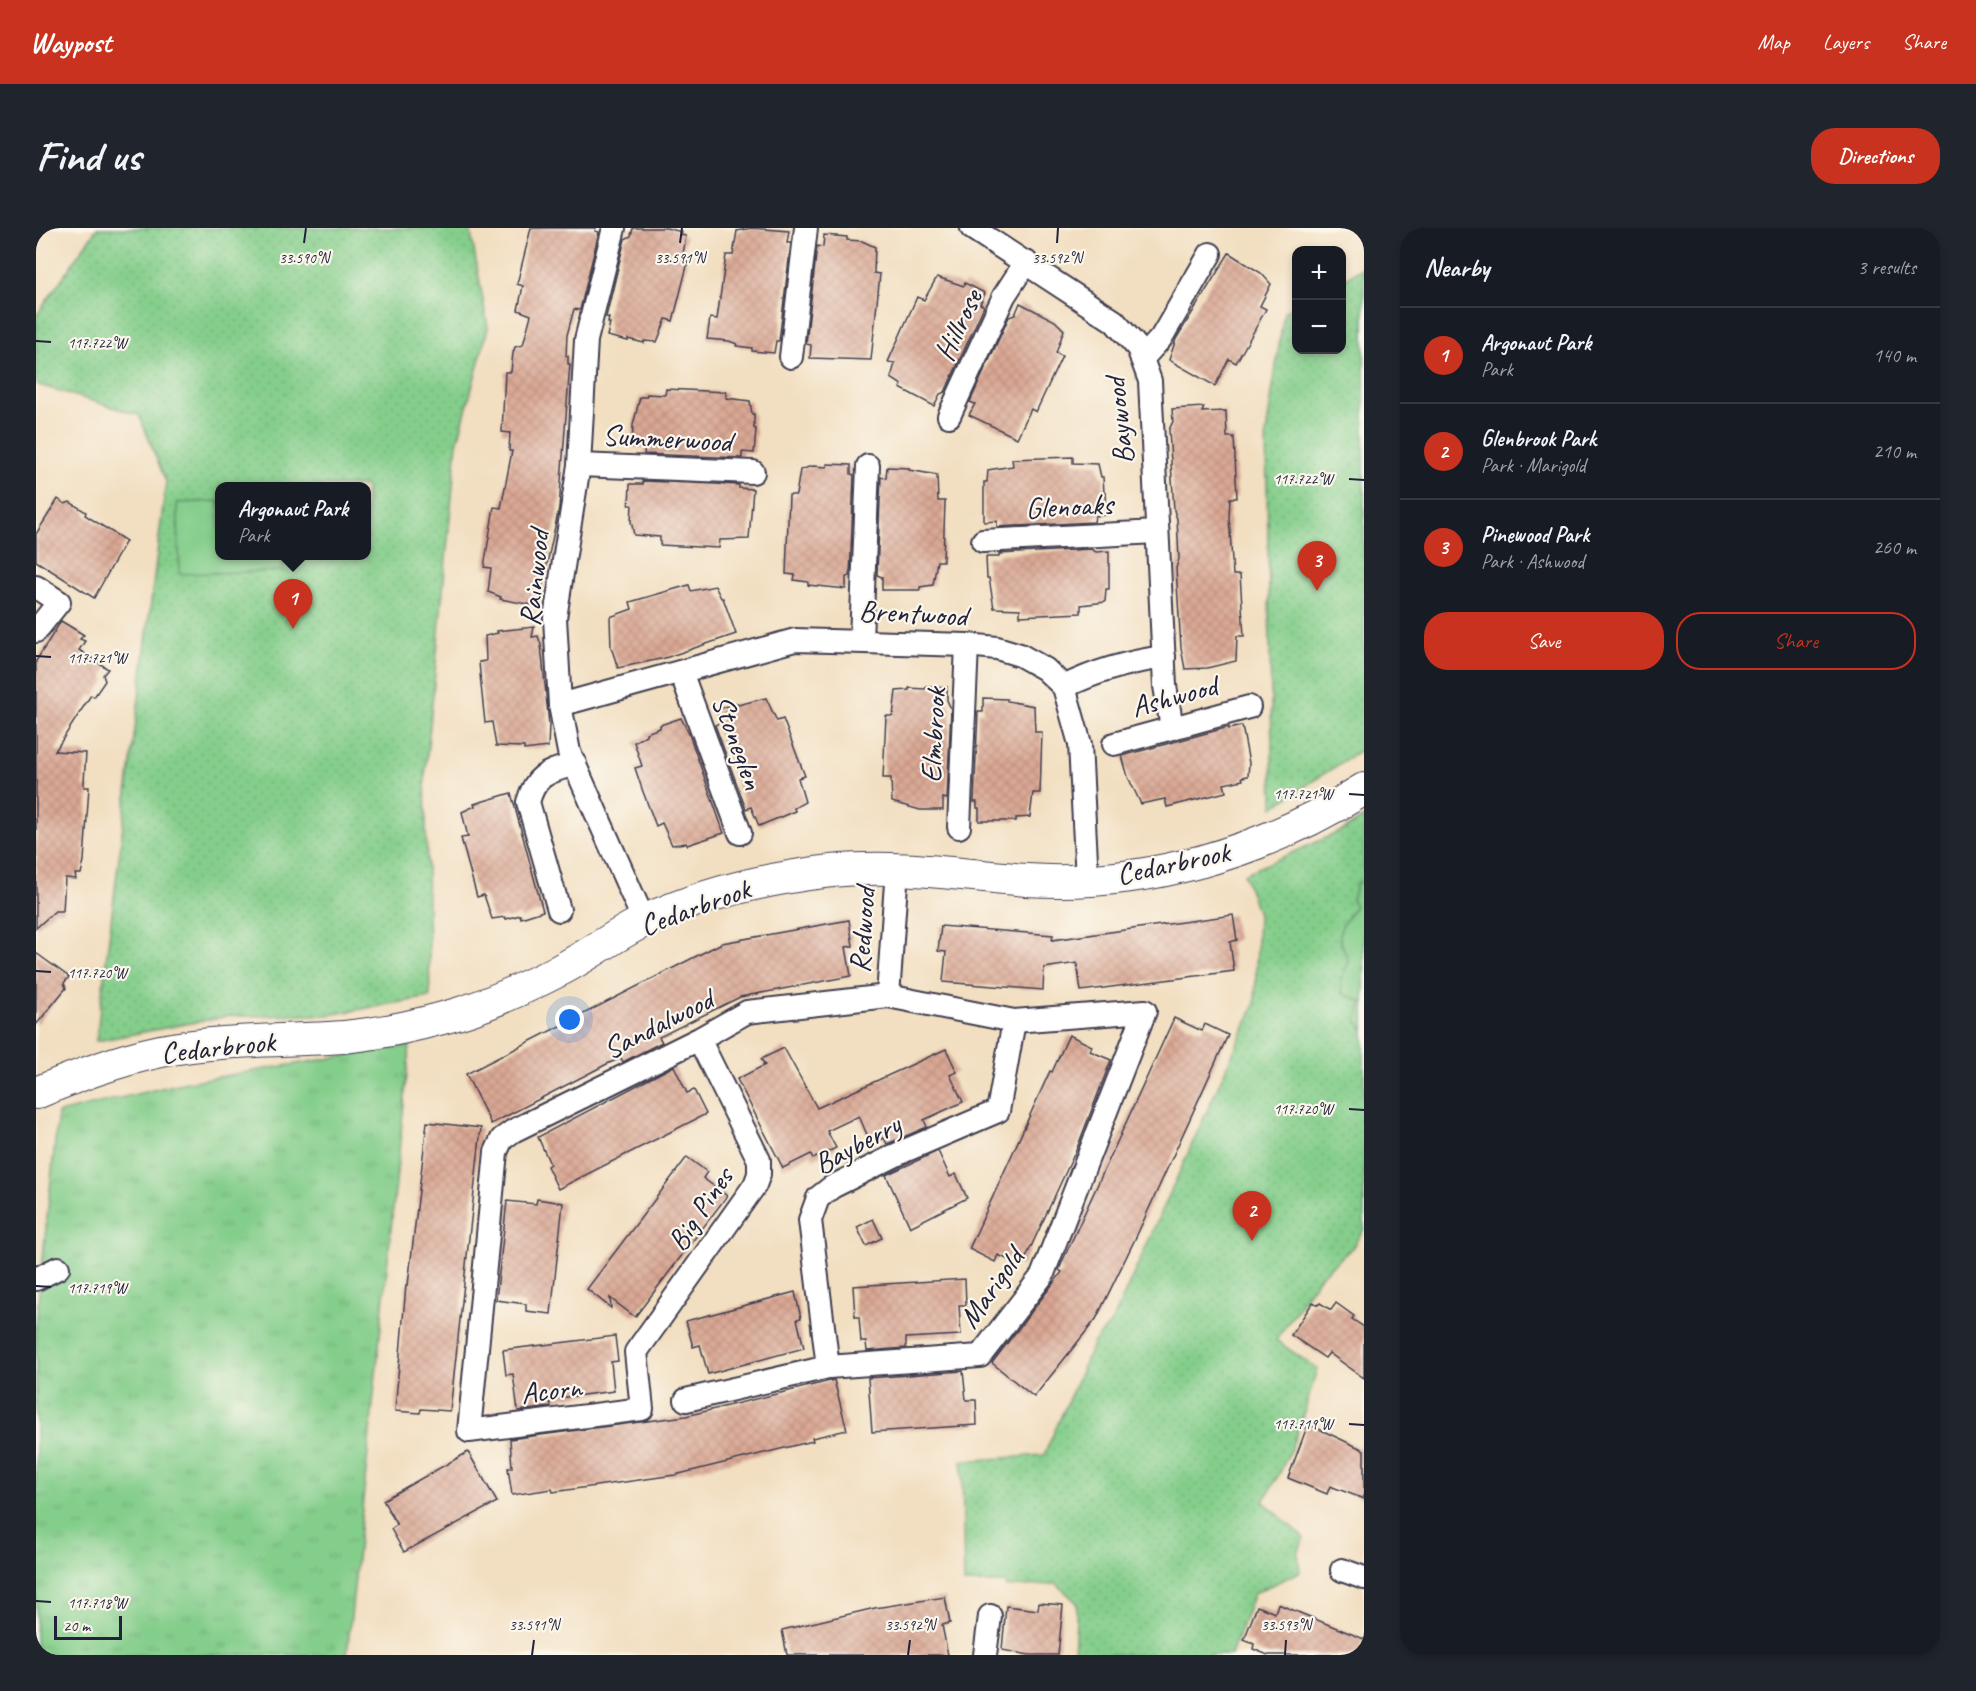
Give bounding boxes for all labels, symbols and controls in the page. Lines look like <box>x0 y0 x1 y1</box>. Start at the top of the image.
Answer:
text: Waypost <box>30 25 111 60</box>
text: Map <box>1757 29 1790 55</box>
text: Layers <box>1823 29 1869 55</box>
text: Share <box>1902 29 1946 55</box>
button: Directions <box>1811 128 1940 184</box>
text: Find us <box>36 130 141 183</box>
map controls <box>1292 246 1346 354</box>
button: + <box>1292 246 1346 300</box>
text: 33.590°N <box>279 249 332 268</box>
text: 33.591°N <box>655 249 708 268</box>
text: 33.592°N <box>1032 249 1085 268</box>
text: Nearby <box>1424 251 1489 284</box>
text: 3 results <box>1857 255 1916 280</box>
street label: Hillrose <box>925 281 992 367</box>
button: − <box>1292 300 1346 354</box>
text: Argonaut Park <box>1481 329 1591 357</box>
text: 117.722°W <box>68 334 129 353</box>
text: 1 <box>1439 343 1448 368</box>
text: 140 m <box>1873 343 1916 368</box>
text: Park <box>1481 357 1513 382</box>
street label: Baywood <box>1095 372 1142 466</box>
street label: Summerwood <box>601 416 737 461</box>
text: Glenbrook Park <box>1481 425 1596 453</box>
text: 2 <box>1439 439 1448 464</box>
text: 210 m <box>1873 439 1916 464</box>
text: Park · Marigold <box>1481 453 1586 478</box>
text: 117.722°W <box>1274 470 1335 489</box>
popup <box>215 482 371 560</box>
street label: Glenoaks <box>1024 485 1116 527</box>
text: Argonaut Park <box>238 495 348 523</box>
text: Pinewood Park <box>1481 521 1589 549</box>
text: Park <box>238 523 270 548</box>
street label: Rainwood <box>510 524 558 628</box>
text: 3 <box>1439 535 1448 560</box>
text: 260 m <box>1873 535 1916 560</box>
pin: 3 <box>1298 542 1336 591</box>
text: Park · Ashwood <box>1481 549 1584 574</box>
pin: 1 <box>274 580 312 629</box>
street label: Brentwood <box>858 591 972 635</box>
button: Save <box>1424 612 1664 670</box>
button: Share <box>1676 612 1916 670</box>
text: 117.721°W <box>68 649 129 668</box>
street label: Ashwood <box>1127 665 1225 726</box>
street label: Elmbrook <box>912 684 955 784</box>
street label: Stoneglen <box>703 689 773 795</box>
text: 117.721°W <box>1274 785 1335 804</box>
street label: Cedarbrook <box>1113 832 1235 893</box>
street label: Cedarbrook <box>635 869 757 944</box>
street label: Redwood <box>840 882 884 974</box>
text: 117.720°W <box>68 964 129 983</box>
street label: Sandalwood <box>597 978 723 1068</box>
your location <box>555 1005 584 1034</box>
street label: Cedarbrook <box>159 1022 279 1072</box>
text: 117.720°W <box>1274 1100 1335 1119</box>
street label: Bayberry <box>807 1105 909 1183</box>
street label: Big Pines <box>658 1158 743 1258</box>
pin: 2 <box>1232 1192 1272 1241</box>
street label: Marigold <box>950 1237 1035 1335</box>
text: 117.719°W <box>68 1279 129 1298</box>
street label: Acorn <box>519 1367 585 1413</box>
text: 117.719°W <box>1274 1415 1335 1434</box>
text: 117.718°W <box>68 1594 129 1613</box>
scale bar <box>54 1613 122 1640</box>
text: 20 m <box>63 1616 90 1636</box>
text: 33.591°N <box>509 1616 562 1635</box>
text: 33.592°N <box>885 1616 938 1635</box>
text: 33.593°N <box>1261 1616 1314 1635</box>

